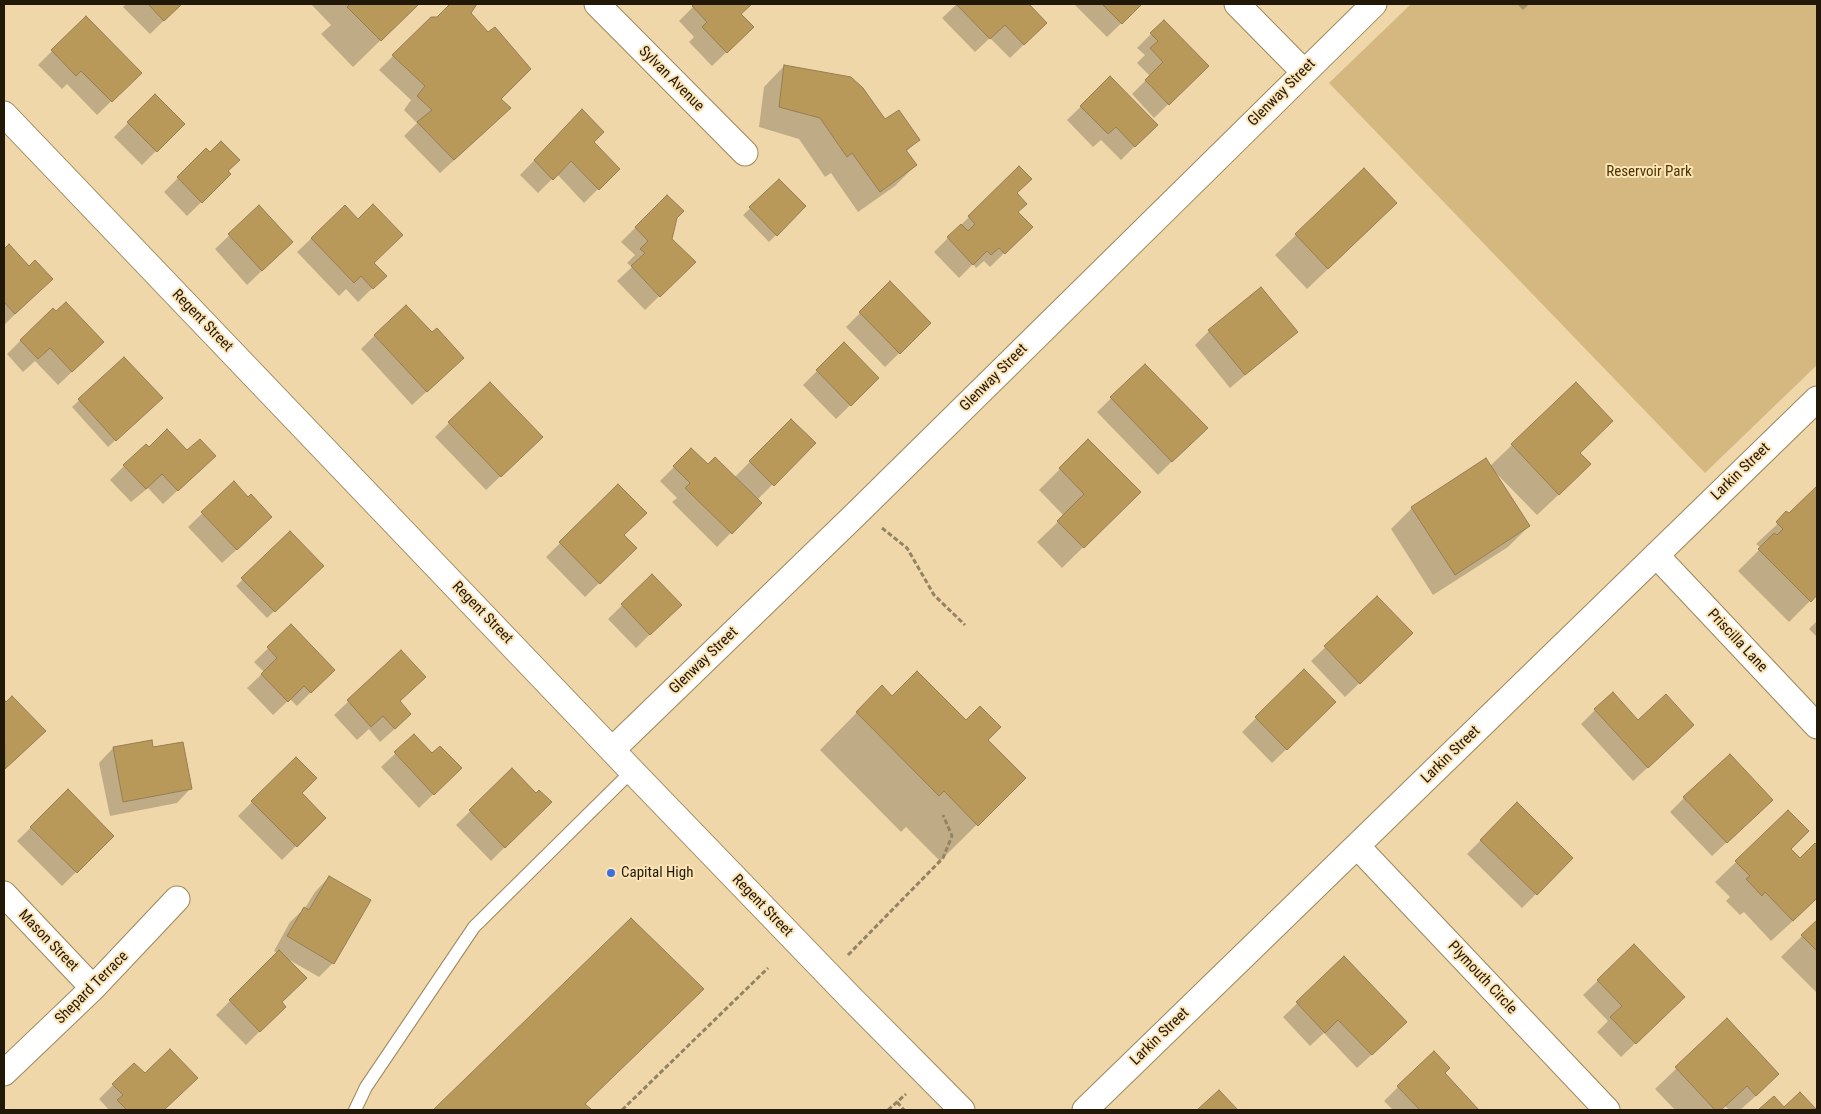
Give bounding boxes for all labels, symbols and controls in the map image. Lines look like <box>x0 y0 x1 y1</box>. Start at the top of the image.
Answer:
street label: Sylvan Avenue <box>635 43 707 115</box>
street label: Glenway Street <box>1244 55 1320 131</box>
park label: Reservoir Park <box>1606 163 1692 181</box>
street label: Regent Street <box>168 286 236 356</box>
street label: Glenway Street <box>956 340 1032 416</box>
street label: Larkin Street <box>1708 439 1774 505</box>
street label: Regent Street <box>448 578 516 648</box>
street label: Priscilla Lane <box>1703 606 1771 676</box>
street label: Glenway Street <box>666 624 742 698</box>
street label: Larkin Street <box>1418 722 1484 788</box>
place label: Capital High <box>621 864 693 882</box>
marker: Capital High <box>605 867 617 879</box>
street label: Regent Street <box>728 871 796 941</box>
street label: Mason Street <box>14 906 82 976</box>
street label: Plymouth Circle <box>1444 938 1520 1018</box>
street label: Shepard Terrace <box>52 948 132 1028</box>
street label: Larkin Street <box>1127 1004 1193 1070</box>

